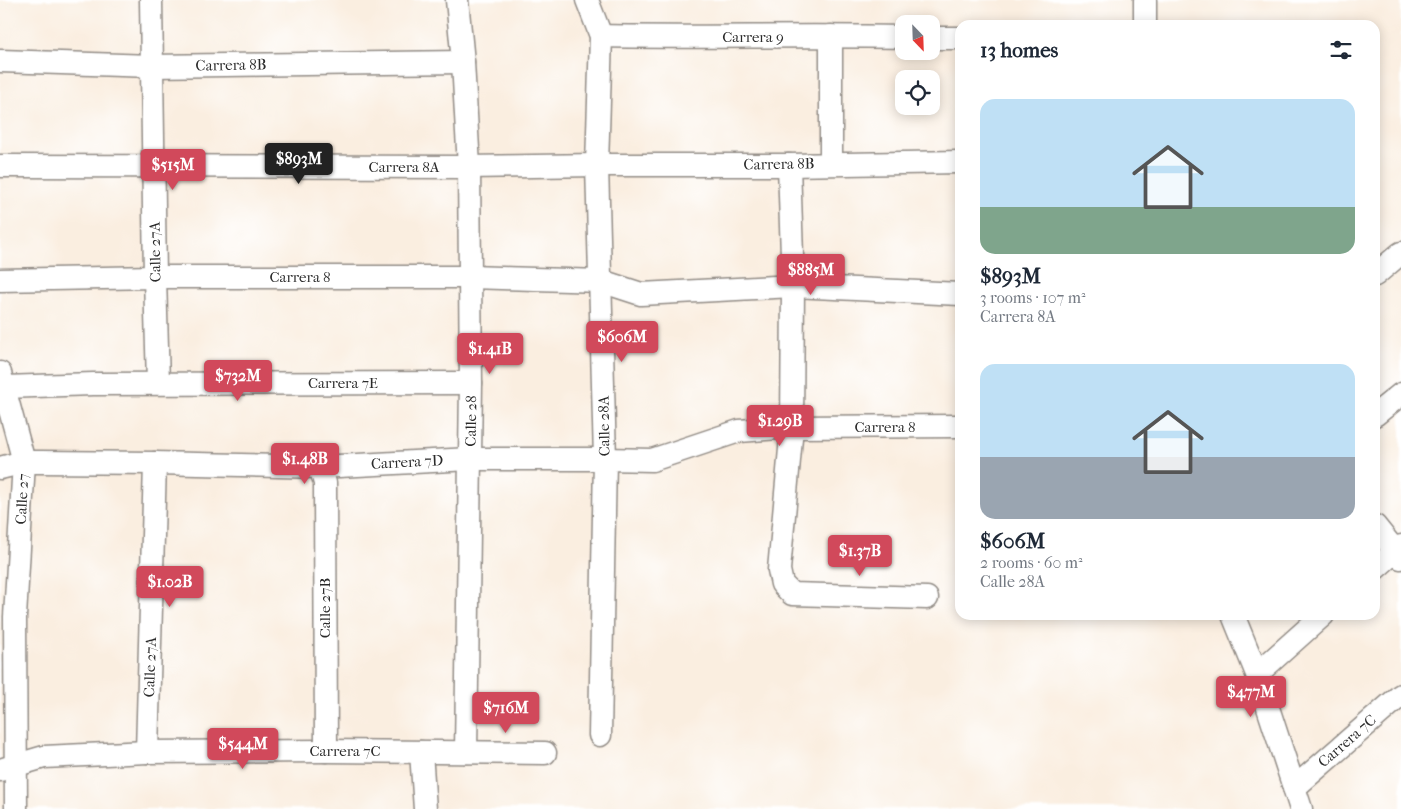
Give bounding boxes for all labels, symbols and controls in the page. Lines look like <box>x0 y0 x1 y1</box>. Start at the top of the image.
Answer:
north arrow <box>895 15 940 60</box>
map controls <box>895 15 940 115</box>
street label: Carrera 9 <box>722 28 784 46</box>
icon: filters <box>1327 36 1355 64</box>
text: 13 homes <box>980 38 1058 62</box>
street label: Carrera 8B <box>195 55 267 75</box>
button: locate <box>895 70 940 115</box>
icon: home <box>1123 132 1213 222</box>
pin: $893M <box>264 142 334 185</box>
pin: $515M <box>138 148 208 191</box>
text: $893M <box>276 149 322 168</box>
street label: Carrera 8B <box>743 154 815 174</box>
text: $515M <box>152 155 194 174</box>
street label: Carrera 8A <box>369 158 440 176</box>
street label: Calle 27A <box>145 221 165 282</box>
pin: $885M <box>776 254 846 296</box>
text: $885M <box>788 260 834 279</box>
text: $893M <box>980 264 1041 288</box>
street label: Carrera 8 <box>269 268 331 286</box>
text: 3 rooms · 107 m² <box>980 288 1086 307</box>
text: Carrera 8A <box>980 307 1056 326</box>
pin: $606M <box>587 320 657 363</box>
text: $606M <box>597 327 647 346</box>
pin: $1.41B <box>449 332 531 375</box>
text: $1.41B <box>468 339 512 358</box>
pin: $732M <box>203 360 273 402</box>
text: $732M <box>215 366 261 385</box>
street label: Carrera 7E <box>308 374 378 392</box>
street label: Calle 28 <box>462 395 480 447</box>
street label: Calle 28A <box>594 395 614 457</box>
icon: home <box>1123 397 1213 487</box>
pin: $1.29B <box>739 404 821 447</box>
text: $1.29B <box>758 411 802 430</box>
street label: Carrera 8 <box>854 418 916 436</box>
pin: $1.48B <box>264 442 346 485</box>
text: $1.48B <box>282 449 328 468</box>
street label: Carrera 7D <box>370 451 444 473</box>
street label: Calle 27 <box>12 473 32 525</box>
text: $606M <box>980 529 1045 553</box>
pin: $1.37B <box>819 534 901 577</box>
text: $1.37B <box>839 541 881 560</box>
text: 2 rooms · 60 m² <box>980 553 1083 572</box>
pin: $1.02B <box>129 566 211 608</box>
text: $1.02B <box>147 572 193 591</box>
text: Calle 28A <box>980 572 1045 591</box>
street label: Calle 27B <box>316 578 334 638</box>
street label: Calle 27A <box>140 636 160 698</box>
pin: $477M <box>1216 676 1286 718</box>
text: $477M <box>1227 682 1275 701</box>
pin: $716M <box>471 692 541 734</box>
text: $716M <box>483 698 529 717</box>
street label: Carrera 7C <box>1314 711 1380 771</box>
pin: $544M <box>208 728 278 770</box>
text: $544M <box>218 734 268 753</box>
street label: Carrera 7C <box>310 742 381 760</box>

